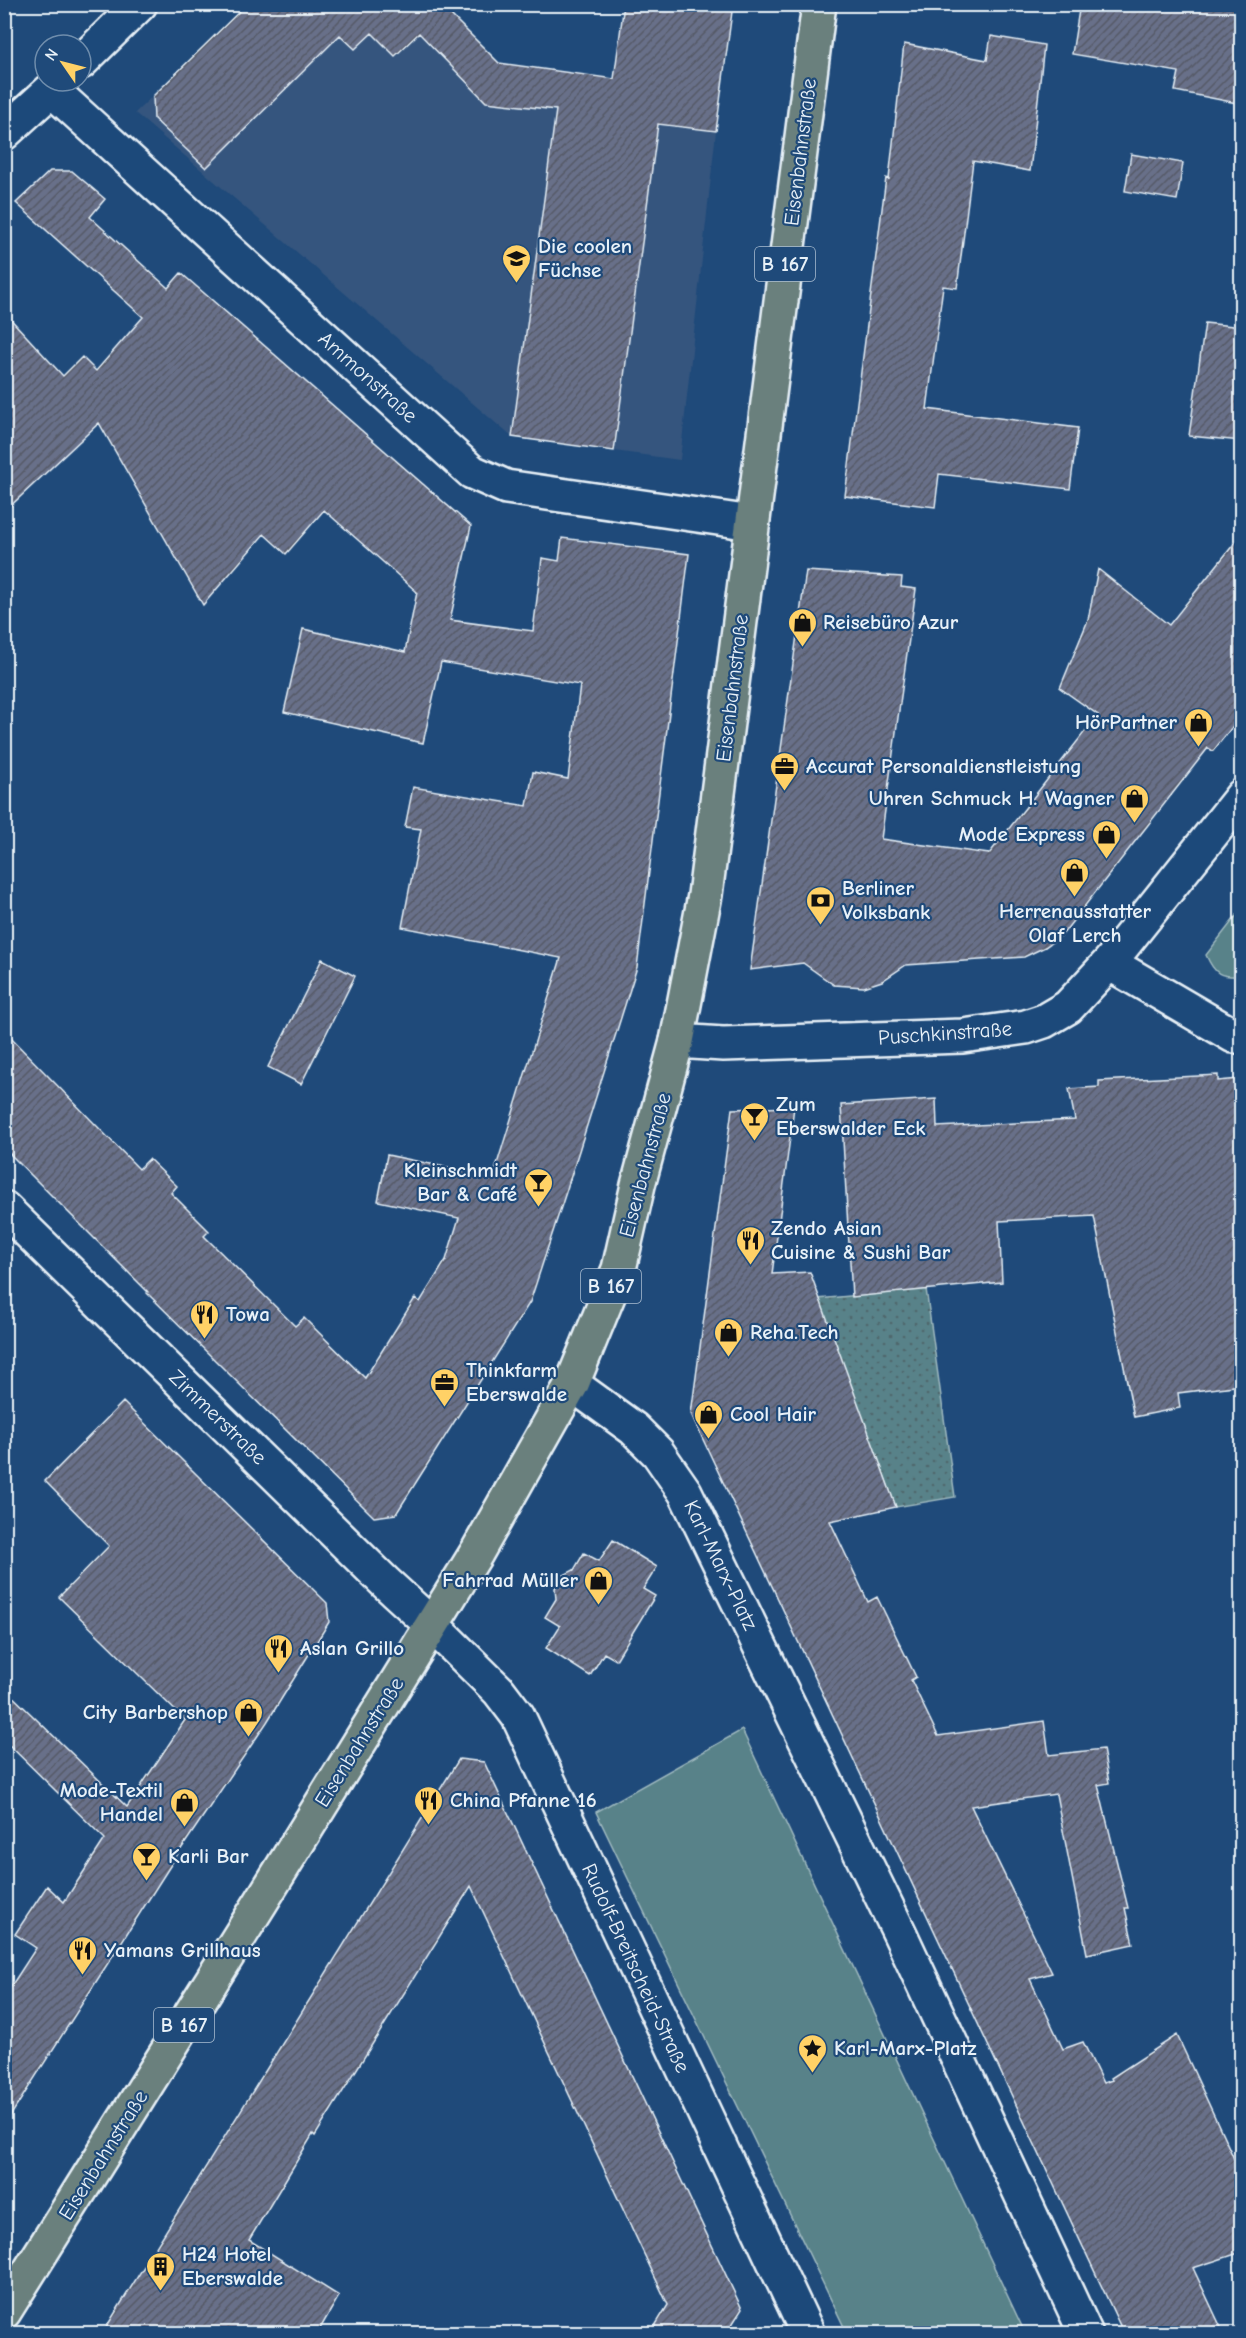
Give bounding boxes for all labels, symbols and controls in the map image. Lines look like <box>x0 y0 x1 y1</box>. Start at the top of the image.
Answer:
north arrow <box>33 33 93 93</box>
text: N <box>41 46 62 64</box>
street label: Eisenbahnstraße <box>779 77 821 227</box>
place label: Die coolen Füchse <box>538 234 632 282</box>
school or university icon: Die coolen Füchse <box>501 242 533 284</box>
road number: B 167 <box>755 247 815 281</box>
street label: Ammonstraße <box>314 326 422 428</box>
shop icon: Reisebüro Azur <box>786 606 818 648</box>
place label: Reisebüro Azur <box>823 610 959 634</box>
street label: Eisenbahnstraße <box>711 613 753 763</box>
shop icon: HörPartner <box>1182 706 1214 748</box>
place label: HörPartner <box>1075 710 1178 734</box>
office icon: Accurat Personaldienstleistung <box>769 750 801 792</box>
place label: Accurat Personaldienstleistung <box>806 754 1082 778</box>
shop icon: Uhren Schmuck H. Wagner <box>1119 782 1151 824</box>
place label: Uhren Schmuck H. Wagner <box>869 786 1115 810</box>
shop icon: Mode Express <box>1090 818 1122 860</box>
place label: Mode Express <box>959 822 1085 846</box>
shop icon: Herrenausstatter Olaf Lerch <box>1059 856 1091 898</box>
place label: Berliner Volksbank <box>842 876 931 924</box>
bank icon: Berliner Volksbank <box>805 884 837 926</box>
place label: Herrenausstatter Olaf Lerch <box>999 899 1151 947</box>
street label: Puschkinstraße <box>877 1016 1013 1050</box>
street label: Eisenbahnstraße <box>614 1090 676 1240</box>
place label: Zum Eberswalder Eck <box>776 1092 926 1140</box>
bar icon: Zum Eberswalder Eck <box>739 1100 771 1142</box>
place label: Kleinschmidt Bar & Café <box>404 1158 518 1206</box>
bar icon: Kleinschmidt Bar & Café <box>522 1166 554 1208</box>
place label: Zendo Asian Cuisine & Sushi Bar <box>771 1216 951 1264</box>
restaurant icon: Zendo Asian Cuisine & Sushi Bar <box>734 1224 766 1266</box>
road number: B 167 <box>581 1269 641 1303</box>
restaurant icon: Towa <box>189 1298 221 1340</box>
place label: Towa <box>226 1302 270 1326</box>
shop icon: Reha.Tech <box>713 1316 745 1358</box>
place label: Reha.Tech <box>750 1320 839 1344</box>
place label: Thinkfarm Eberswalde <box>466 1358 567 1406</box>
street label: Zimmerstraße <box>164 1365 272 1469</box>
office icon: Thinkfarm Eberswalde <box>429 1366 461 1408</box>
shop icon: Cool Hair <box>693 1398 725 1440</box>
place label: Cool Hair <box>730 1402 817 1426</box>
street label: Karl-Marx-Platz <box>679 1496 763 1634</box>
shop icon: Fahrrad Müller <box>583 1564 615 1606</box>
place label: Fahrrad Müller <box>442 1568 579 1592</box>
restaurant icon: Aslan Grillo <box>263 1632 295 1674</box>
place label: Aslan Grillo <box>300 1636 404 1660</box>
street label: Eisenbahnstraße <box>310 1673 408 1811</box>
shop icon: City Barbershop <box>233 1696 265 1738</box>
place label: City Barbershop <box>83 1700 228 1724</box>
place label: Mode-Textil Handel <box>60 1778 163 1826</box>
restaurant icon: China Pfanne 16 <box>413 1784 445 1826</box>
shop icon: Mode-Textil Handel <box>168 1786 200 1828</box>
place label: China Pfanne 16 <box>450 1788 597 1812</box>
bar icon: Karli Bar <box>131 1840 163 1882</box>
place label: Karli Bar <box>168 1844 249 1868</box>
street label: Rudolf-Breitscheid-Straße <box>577 1860 695 2076</box>
restaurant icon: Yamans Grillhaus <box>67 1934 99 1976</box>
place label: Yamans Grillhaus <box>104 1938 261 1962</box>
road number: B 167 <box>154 2008 214 2042</box>
place icon: Karl-Marx-Platz <box>797 2032 829 2074</box>
place label: Karl-Marx-Platz <box>834 2036 977 2060</box>
street label: Eisenbahnstraße <box>54 2086 152 2224</box>
place label: H24 Hotel Eberswalde <box>182 2242 283 2290</box>
building icon: H24 Hotel Eberswalde <box>145 2250 177 2292</box>

